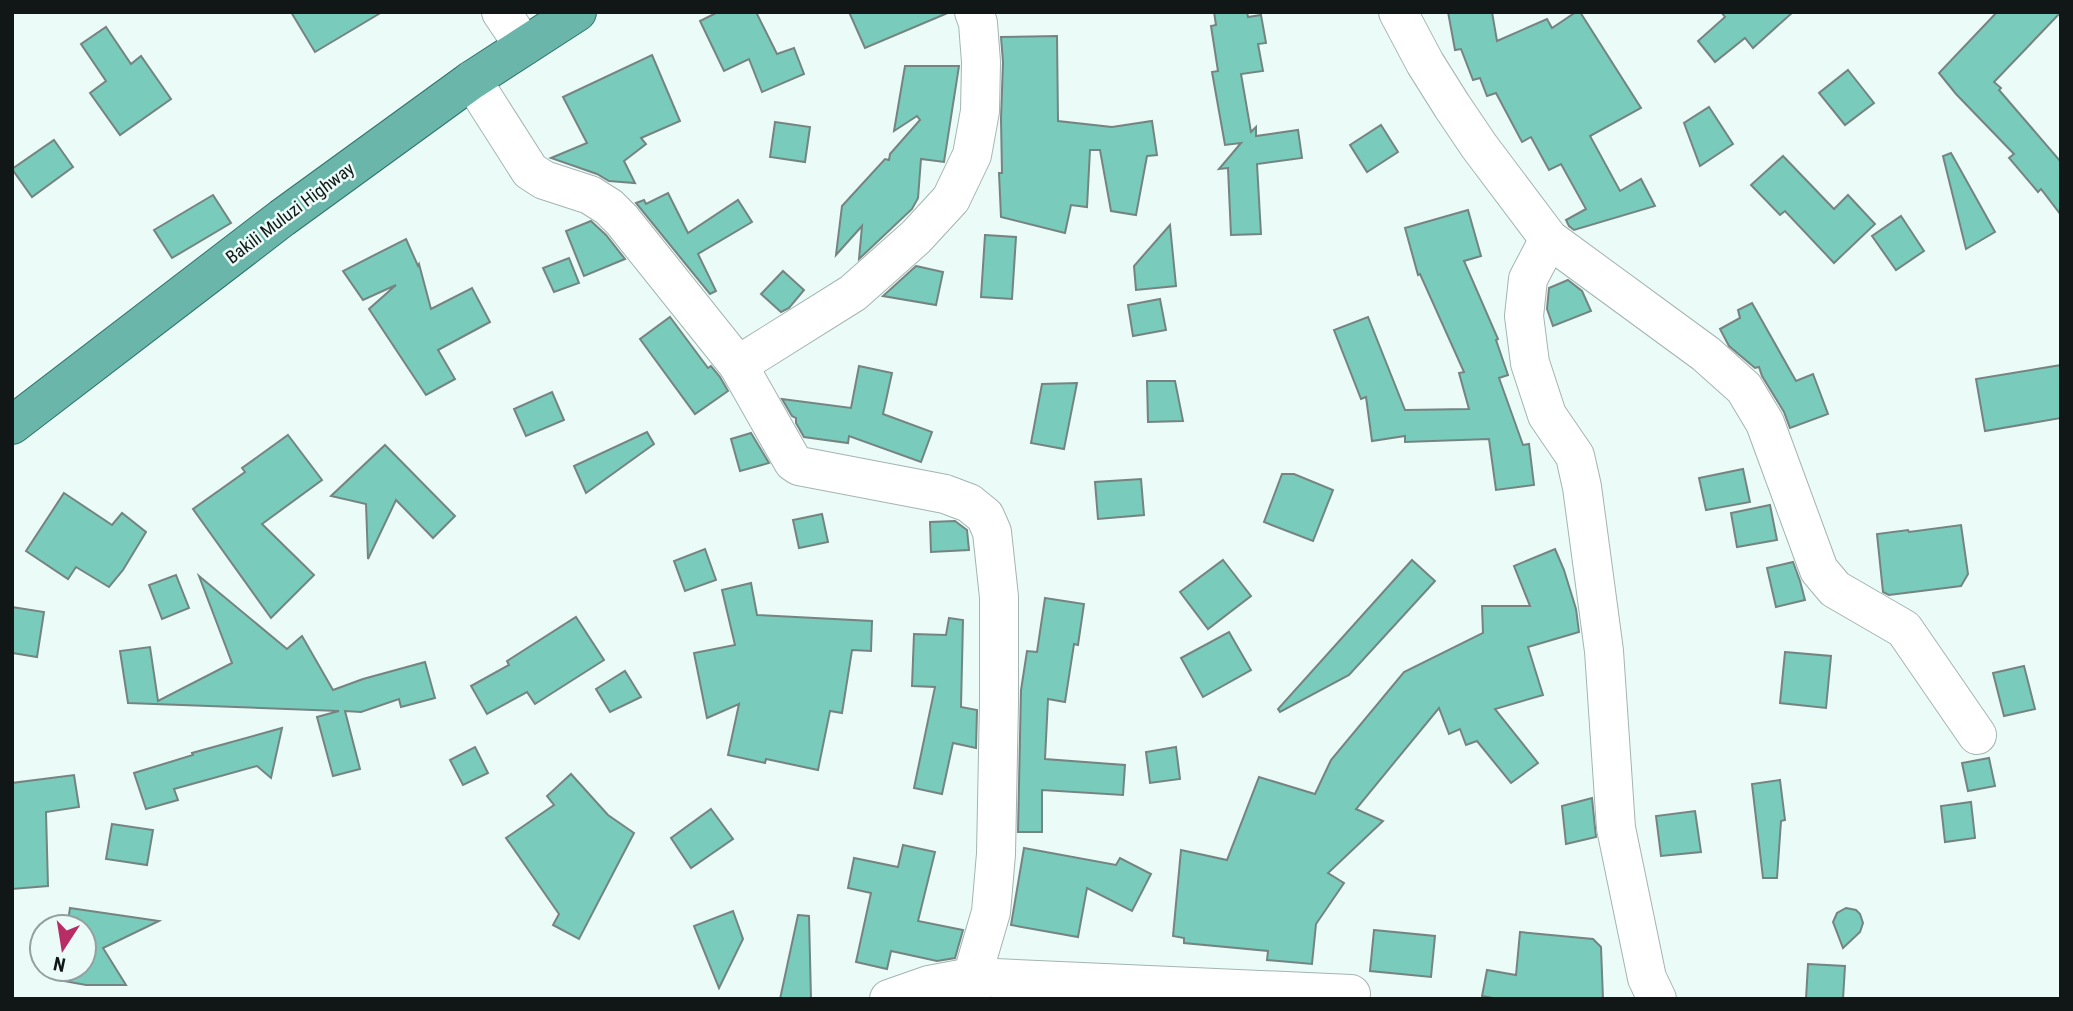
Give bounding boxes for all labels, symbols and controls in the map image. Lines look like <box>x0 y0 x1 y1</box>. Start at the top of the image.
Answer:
street label: Bakili Muluzi Highway <box>222 157 358 268</box>
north arrow <box>28 913 98 983</box>
text: N <box>51 952 68 977</box>

